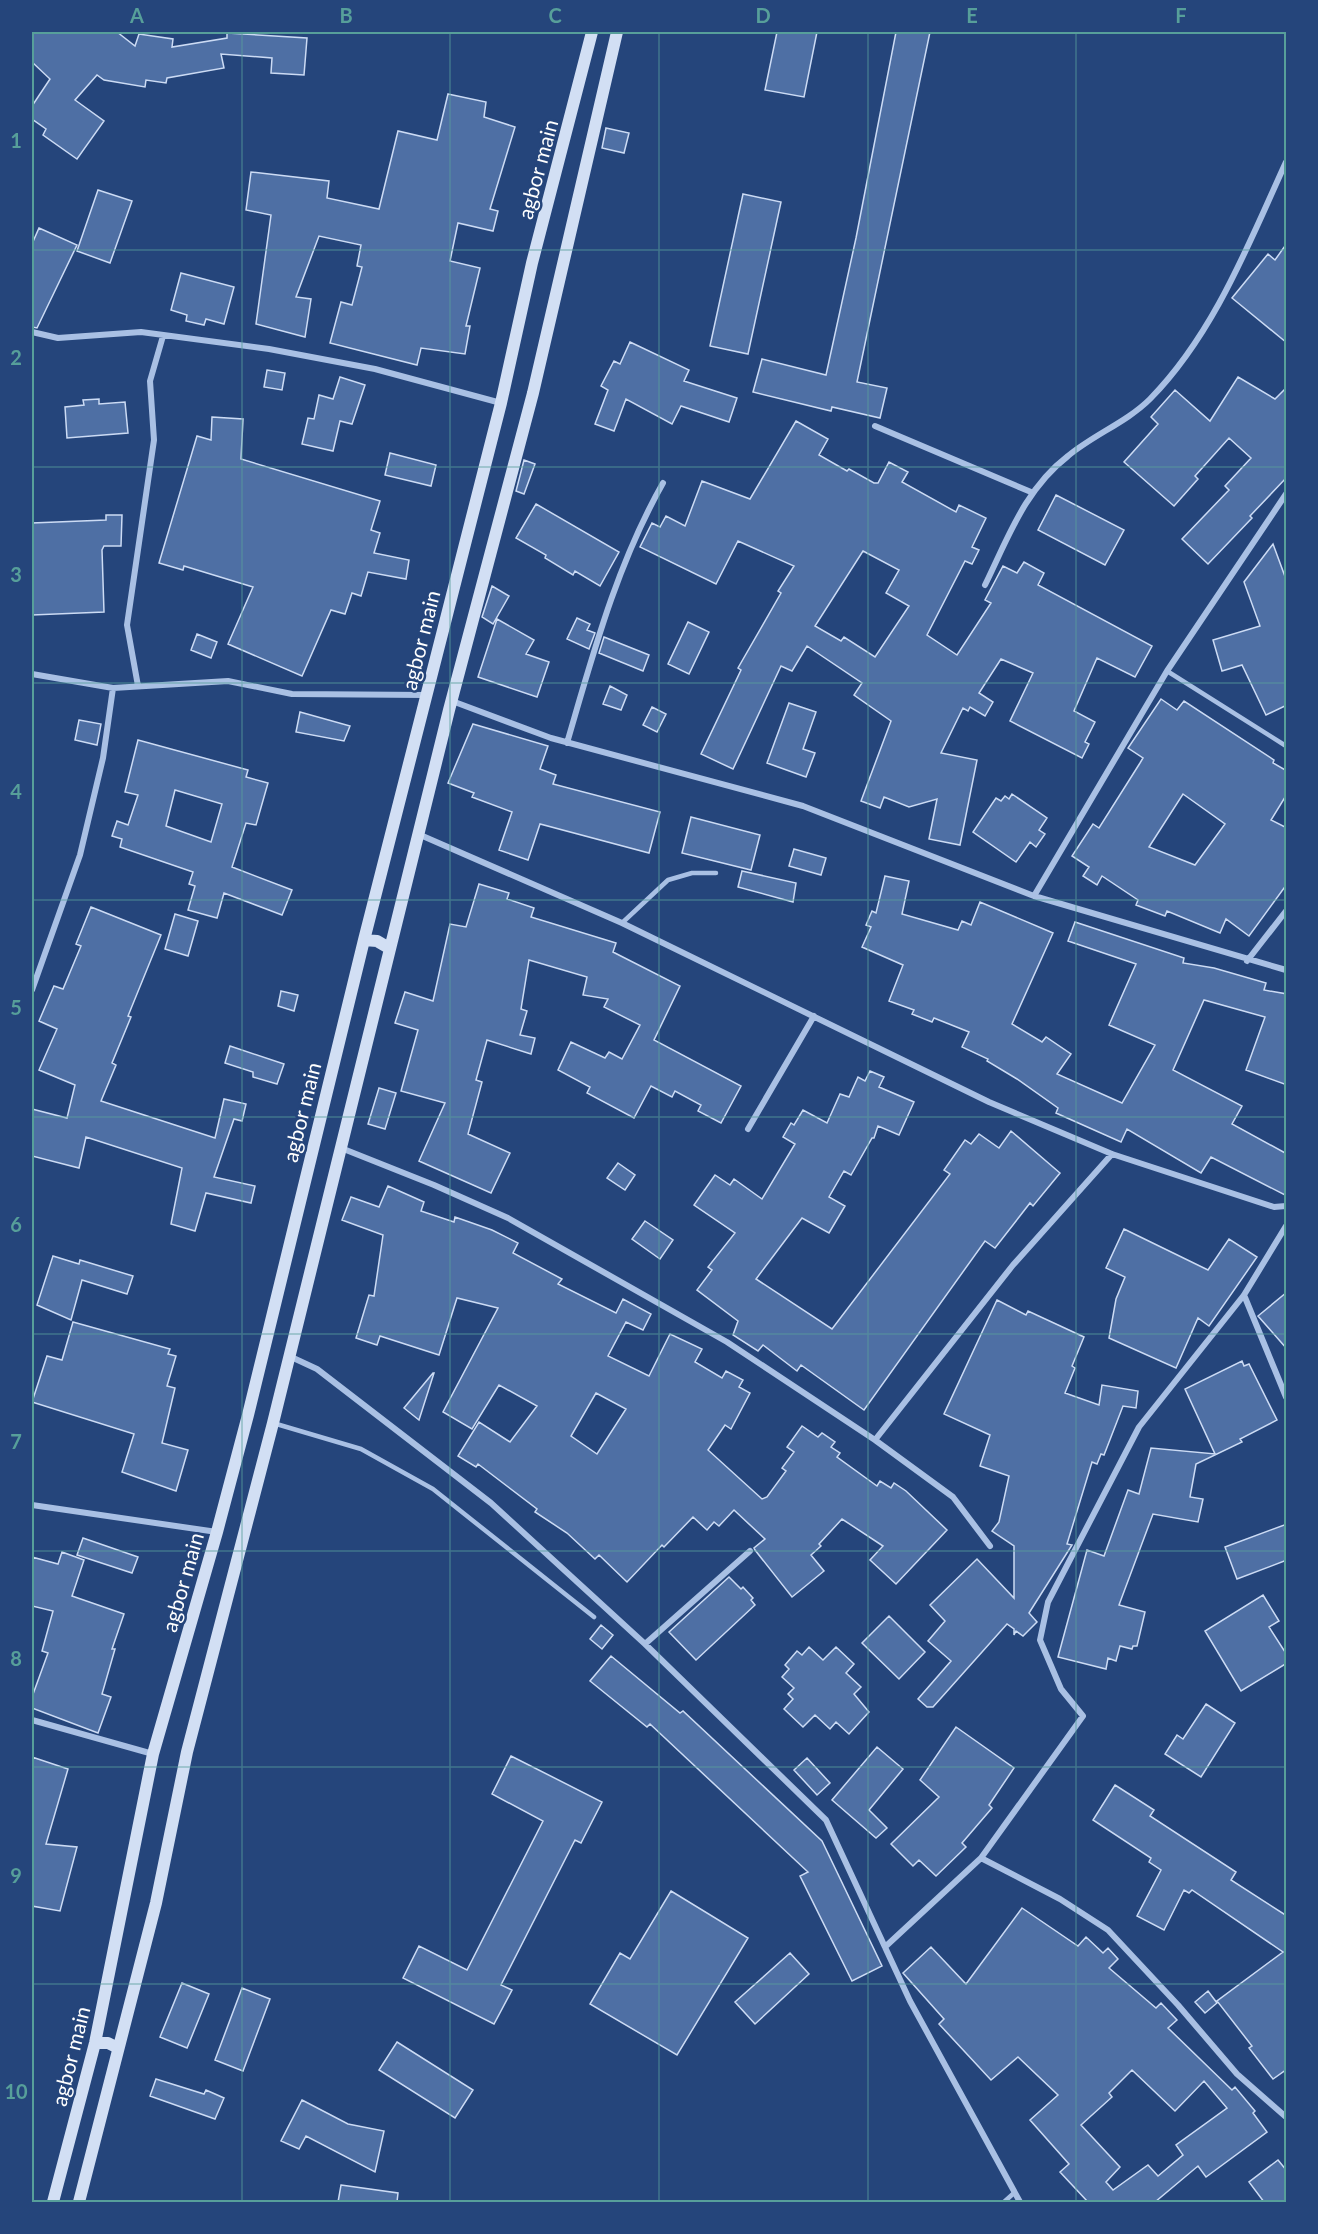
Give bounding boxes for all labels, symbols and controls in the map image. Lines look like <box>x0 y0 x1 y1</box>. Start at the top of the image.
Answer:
text: A <box>129 3 144 27</box>
text: B <box>339 3 353 27</box>
text: C <box>548 3 562 27</box>
text: D <box>755 3 771 27</box>
text: E <box>966 3 978 27</box>
text: F <box>1175 3 1187 27</box>
street label: agbor main <box>512 116 562 222</box>
text: 1 <box>10 128 22 152</box>
text: 2 <box>10 345 22 369</box>
text: 3 <box>10 562 22 586</box>
street label: agbor main <box>396 587 444 693</box>
text: 4 <box>10 779 22 803</box>
text: 5 <box>10 995 22 1019</box>
street label: agbor main <box>277 1059 325 1165</box>
text: 6 <box>10 1212 22 1236</box>
text: 7 <box>10 1429 22 1453</box>
street label: agbor main <box>156 1529 208 1635</box>
text: 8 <box>10 1646 22 1670</box>
text: 9 <box>10 1863 22 1887</box>
street label: agbor main <box>46 2003 94 2109</box>
text: 10 <box>4 2079 28 2103</box>

